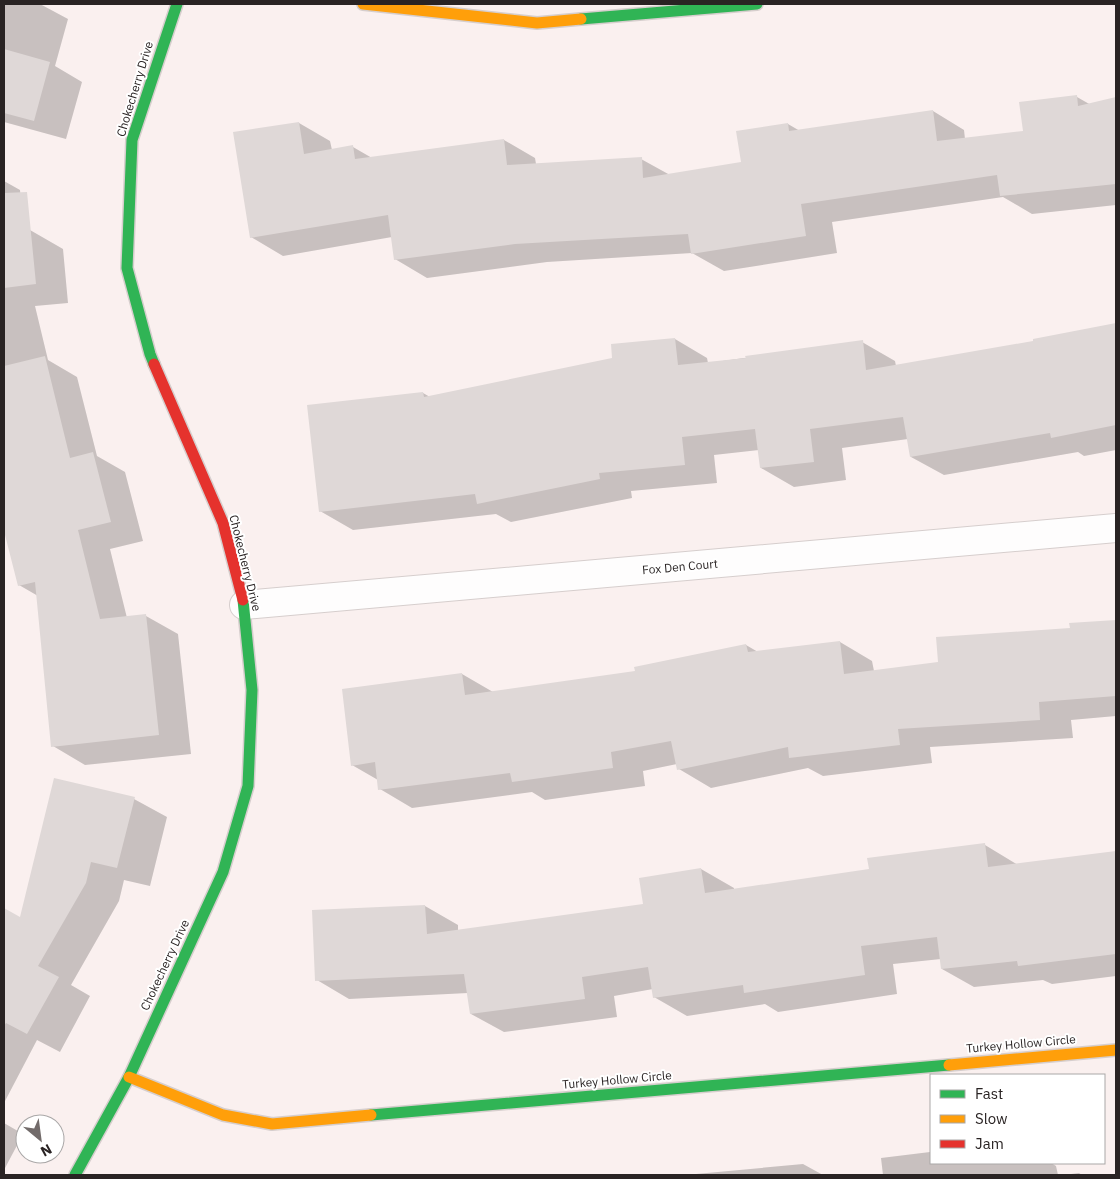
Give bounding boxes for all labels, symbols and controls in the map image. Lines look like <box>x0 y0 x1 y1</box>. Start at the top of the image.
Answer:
street label: Chokecherry Drive <box>113 39 156 138</box>
street label: Chokecherry Drive <box>226 513 265 613</box>
street label: Fox Den Court <box>642 556 718 577</box>
street label: Chokecherry Drive <box>137 917 192 1013</box>
street label: Turkey Hollow Circle <box>965 1031 1077 1056</box>
street label: Turkey Hollow Circle <box>561 1067 673 1092</box>
legend <box>930 1074 1105 1164</box>
text: Fast <box>975 1084 1003 1103</box>
text: Slow <box>975 1109 1008 1128</box>
north arrow <box>15 1114 65 1164</box>
text: Jam <box>975 1134 1004 1153</box>
text: N <box>38 1140 55 1161</box>

